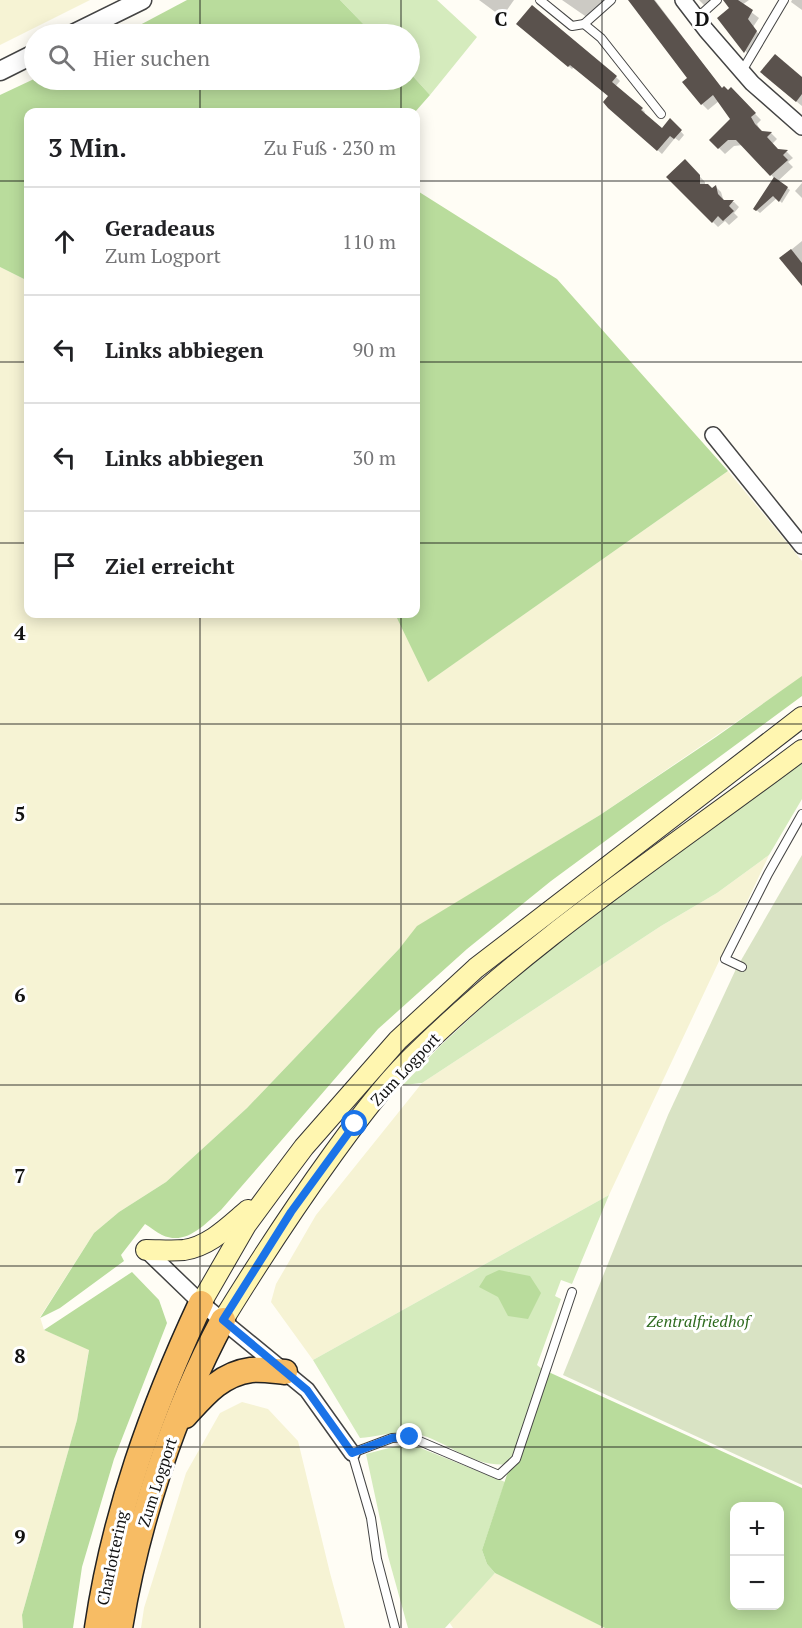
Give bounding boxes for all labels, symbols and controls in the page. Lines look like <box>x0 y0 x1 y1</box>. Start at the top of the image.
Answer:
text: C <box>494 5 508 32</box>
text: D <box>695 5 709 32</box>
search box <box>24 24 420 90</box>
icon: search <box>45 41 78 74</box>
text: Hier suchen <box>93 43 210 72</box>
text: 3 Min. <box>48 130 127 164</box>
text: Zu Fuß · 230 m <box>264 134 396 161</box>
text: Geradeaus <box>105 213 215 242</box>
icon: ahead <box>48 225 81 258</box>
text: 110 m <box>342 228 396 255</box>
text: Zum Logport <box>105 242 221 269</box>
icon: left <box>48 333 81 366</box>
text: Links abbiegen <box>105 335 264 364</box>
text: 90 m <box>353 336 396 363</box>
icon: left <box>48 441 81 474</box>
text: Links abbiegen <box>105 443 264 472</box>
text: 30 m <box>353 444 396 471</box>
icon: arrive <box>48 549 81 582</box>
text: Ziel erreicht <box>105 551 235 580</box>
text: 4 <box>14 619 26 646</box>
text: 5 <box>14 800 26 827</box>
text: 6 <box>14 981 26 1008</box>
street label: Zum Logport <box>365 1028 445 1110</box>
route start <box>341 1110 367 1136</box>
text: 7 <box>14 1162 26 1189</box>
park label: Zentralfriedhof <box>646 1310 753 1332</box>
text: 8 <box>14 1342 26 1369</box>
route end <box>396 1423 422 1449</box>
street label: Zum Logport <box>132 1434 182 1529</box>
map controls <box>730 1502 784 1610</box>
button: + <box>730 1502 784 1556</box>
street label: Charlottering <box>91 1508 133 1607</box>
text: 9 <box>14 1523 26 1550</box>
button: − <box>730 1556 784 1610</box>

